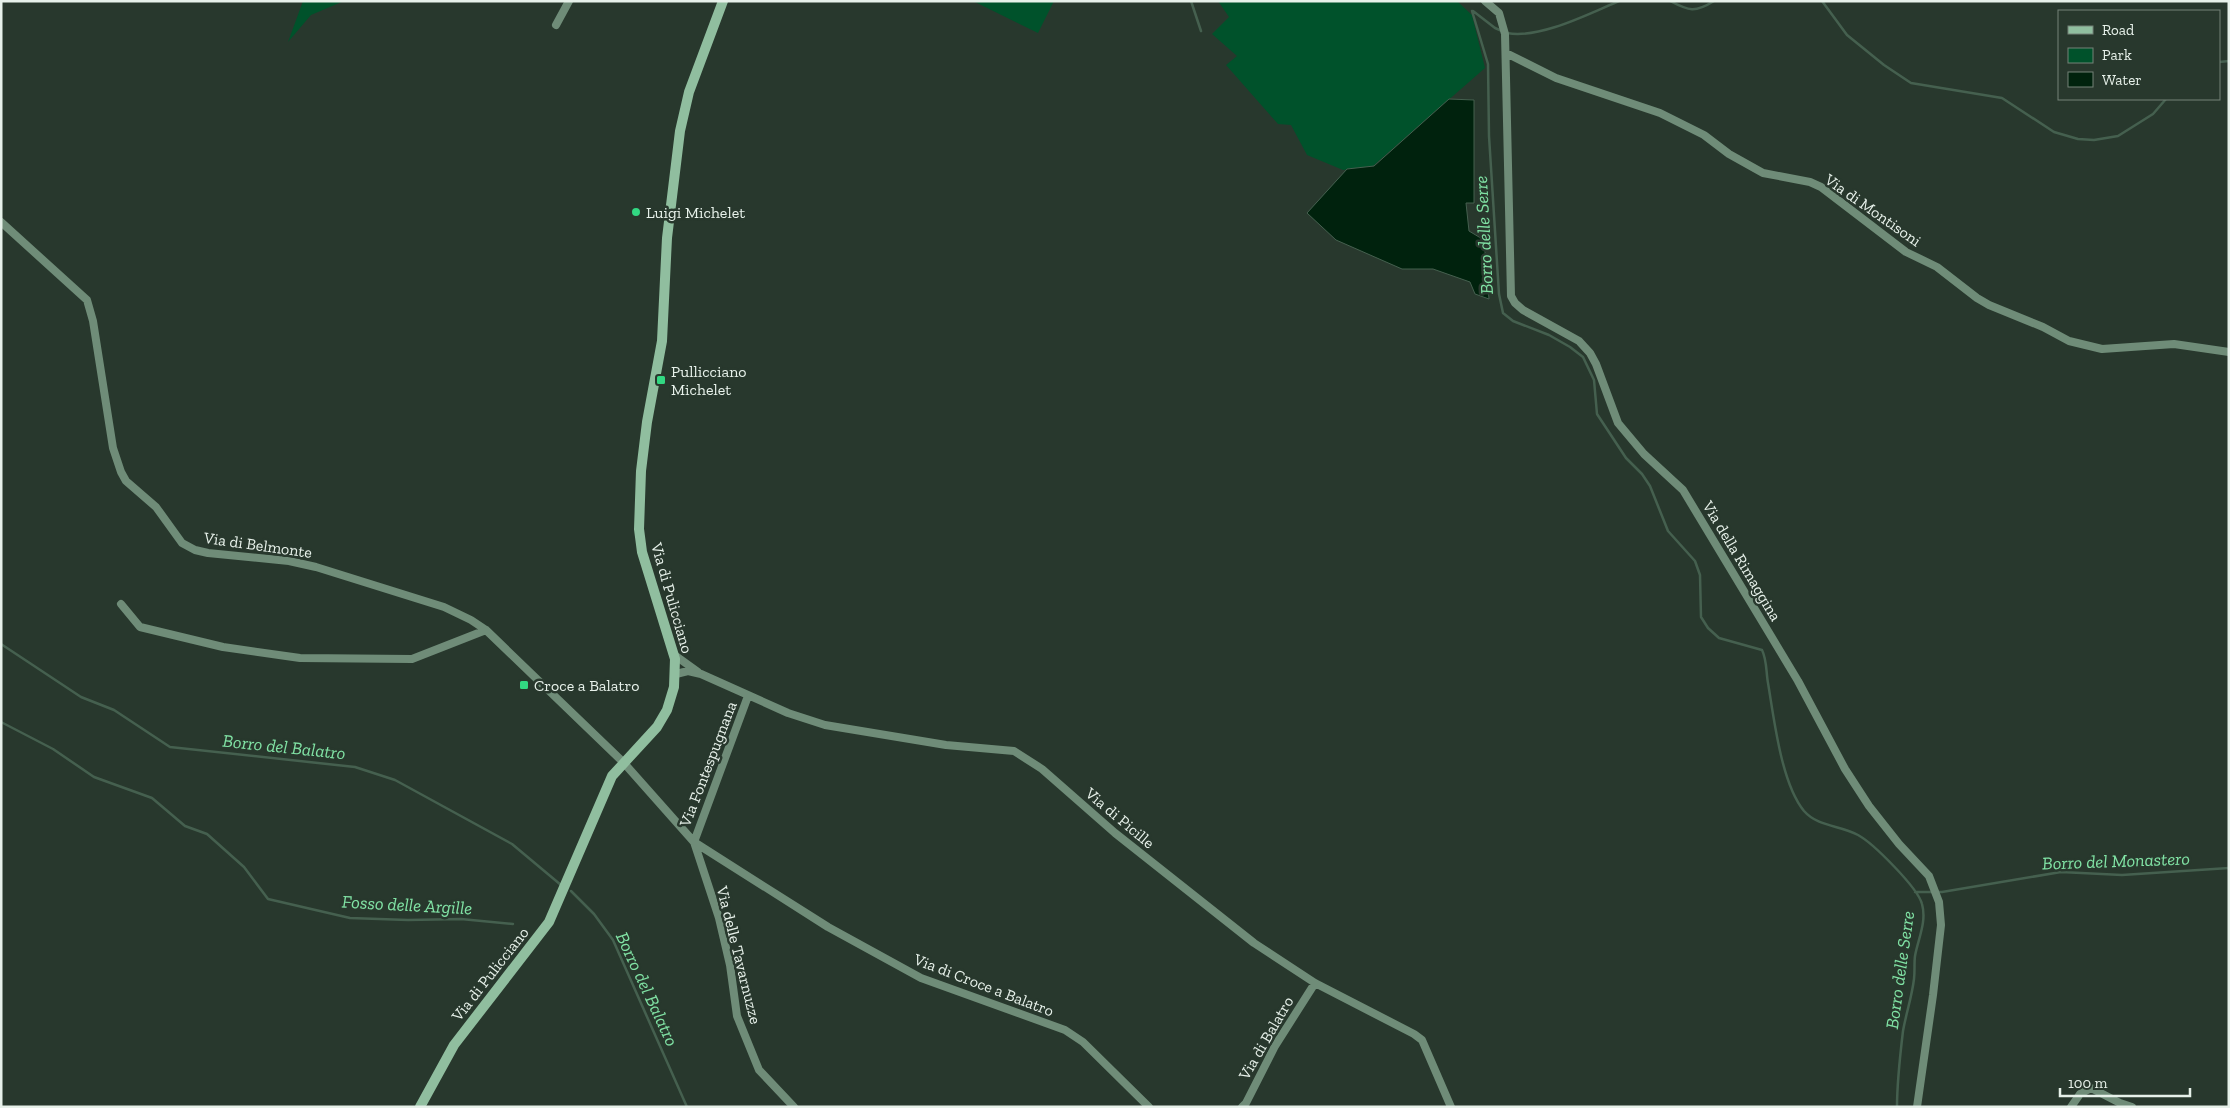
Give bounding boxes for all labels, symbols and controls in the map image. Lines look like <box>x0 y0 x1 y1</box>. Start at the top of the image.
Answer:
legend <box>2058 10 2220 100</box>
text: Road <box>2102 21 2135 39</box>
text: Park <box>2102 46 2132 64</box>
text: Water <box>2102 71 2142 89</box>
street label: Via di Montisoni <box>1820 169 1925 251</box>
water label: Borro delle Serre <box>1470 175 1498 295</box>
place label: Luigi Michelet <box>646 203 745 222</box>
marker: Luigi Michelet <box>630 206 642 218</box>
place label: Pullicciano Michelet <box>671 362 747 399</box>
marker: Pullicciano Michelet <box>655 374 667 386</box>
street label: Via della Rimaggina <box>1698 497 1786 625</box>
street label: Via di Belmonte <box>202 528 313 562</box>
street label: Via di Pulicciano <box>647 540 697 655</box>
place label: Croce a Balatro <box>534 676 639 695</box>
marker: Croce a Balatro <box>518 679 530 691</box>
street label: Via Fontespugnana <box>675 698 741 830</box>
water label: Borro del Balatro <box>221 730 347 764</box>
street label: Via di Picille <box>1081 783 1158 852</box>
water label: Borro del Monastero <box>2042 847 2190 875</box>
street label: Via delle Tavarnuzze <box>712 883 765 1026</box>
water label: Fosso delle Argille <box>341 891 473 919</box>
water label: Borro delle Serre <box>1881 909 1919 1030</box>
street label: Via di Pulicciano <box>447 923 533 1026</box>
water label: Borro del Balatro <box>611 928 683 1050</box>
street label: Via di Croce a Balatro <box>910 949 1057 1020</box>
street label: Via di Balatro <box>1234 993 1297 1084</box>
scale bar <box>2060 1066 2190 1098</box>
text: 100 m <box>2068 1074 2107 1092</box>

